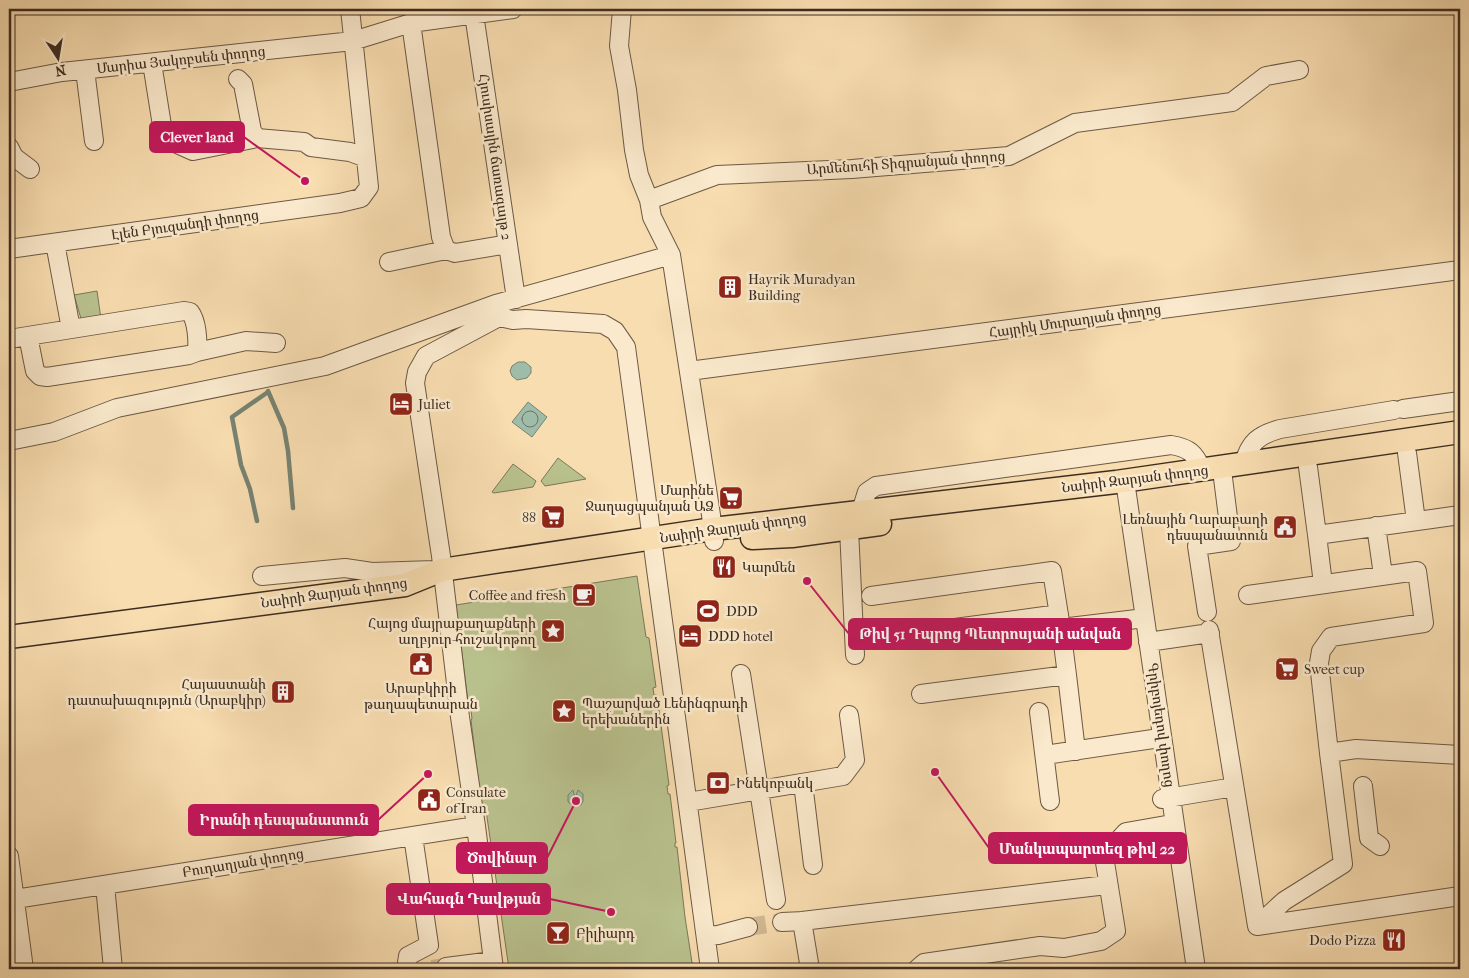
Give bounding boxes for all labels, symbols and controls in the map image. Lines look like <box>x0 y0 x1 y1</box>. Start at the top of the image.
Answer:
north arrow <box>32 32 82 82</box>
street label: Մարիա Յակոբսեն փողոց <box>96 43 266 77</box>
text: N <box>53 61 68 80</box>
street label: Հյուսիսային ճառագայթ 2 <box>475 73 515 241</box>
callout: Clever land <box>150 122 244 152</box>
text: Clever land <box>160 128 235 146</box>
street label: Արմենուհի Տիգրանյան փողոց <box>806 148 1006 178</box>
street label: Էլեն Բյուզանդի փողոց <box>110 206 260 244</box>
place label: Hayrik Muradyan Building <box>748 271 855 304</box>
building icon: Hayrik Muradyan Building <box>717 274 743 300</box>
street label: Հայրիկ Մուրադյան փողոց <box>988 301 1162 341</box>
hotel icon: Juliet <box>388 391 414 417</box>
place label: Juliet <box>417 396 451 413</box>
street label: Նաիրի Զարյան փողոց <box>1061 462 1209 496</box>
place label: Մարինե Ջաղացպանյան ԱՁ <box>585 482 714 515</box>
supermarket icon: Մարինե Ջաղացպանյան ԱՁ <box>718 485 744 511</box>
supermarket icon: 88 <box>540 504 566 530</box>
place label: 88 <box>522 509 536 526</box>
street label: Նաիրի Զարյան փողոց <box>659 509 807 547</box>
place label: Լեռնային Ղարաբաղի դեսպանատուն <box>1122 511 1268 544</box>
public building icon: Լեռնային Ղարաբաղի դեսպանատուն <box>1272 514 1298 540</box>
restaurant icon: Կարմեն <box>711 554 737 580</box>
place label: Կարմեն <box>742 559 796 576</box>
street label: Նաիրի Զարյան փողոց <box>260 574 408 612</box>
cafe icon: Coffee and fresh <box>571 582 597 608</box>
place label: Coffee and fresh <box>469 587 566 604</box>
sports icon: DDD <box>695 598 721 624</box>
place label: DDD <box>726 603 758 620</box>
place label: Հայոց մայրաքաղաքների աղբյուր-հուշակոթող <box>368 615 537 648</box>
place icon: Հայոց մայրաքաղաքների աղբյուր-հուշակոթող <box>540 618 566 644</box>
callout: Թիվ 51 Դպրոց Պետրոսյանի անվան <box>849 619 1131 649</box>
hotel icon: DDD hotel <box>677 623 703 649</box>
text: Թիվ 51 Դպրոց Պետրոսյանի անվան <box>859 625 1121 643</box>
place label: DDD hotel <box>708 628 773 645</box>
public building icon: Արաբկիրի թաղապետարան <box>408 651 434 677</box>
supermarket icon: Sweet cup <box>1274 656 1300 682</box>
place label: Sweet cup <box>1304 661 1365 678</box>
street label: Գրիբոյեդով փողոց <box>1144 662 1178 788</box>
place label: Հայաստանի դատախազություն (Արաբկիր) <box>68 676 266 709</box>
building icon: Հայաստանի դատախազություն (Արաբկիր) <box>270 679 296 705</box>
place label: Արաբկիրի թաղապետարան <box>364 680 478 713</box>
place label: Պաշարված Լենինգրադի երեխաներին <box>582 695 748 728</box>
place icon: Պաշարված Լենինգրադի երեխաներին <box>551 698 577 724</box>
bank icon: Ինեկոբանկ <box>705 770 731 796</box>
place label: Ինեկոբանկ <box>736 775 813 792</box>
place label: Consulate of Iran <box>446 784 506 817</box>
public building icon: Consulate of Iran <box>416 787 442 813</box>
callout: Իրանի դեսպանատուն <box>189 805 378 835</box>
text: Իրանի դեսպանատուն <box>199 811 369 829</box>
callout: Մանկապարտեզ թիվ 22 <box>989 833 1186 863</box>
text: Մանկապարտեզ թիվ 22 <box>999 840 1176 858</box>
callout: Ծովինար <box>457 843 547 873</box>
street label: Բուդաղյան փողոց <box>181 845 305 881</box>
text: Ծովինար <box>467 849 537 867</box>
callout: Վահագն Դավթյան <box>387 884 550 914</box>
text: Վահագն Դավթյան <box>397 890 541 908</box>
bar icon: Բիլիարդ <box>545 920 571 946</box>
place label: Բիլիարդ <box>576 925 635 942</box>
restaurant icon: Dodo Pizza <box>1381 927 1407 953</box>
place label: Dodo Pizza <box>1309 932 1377 949</box>

